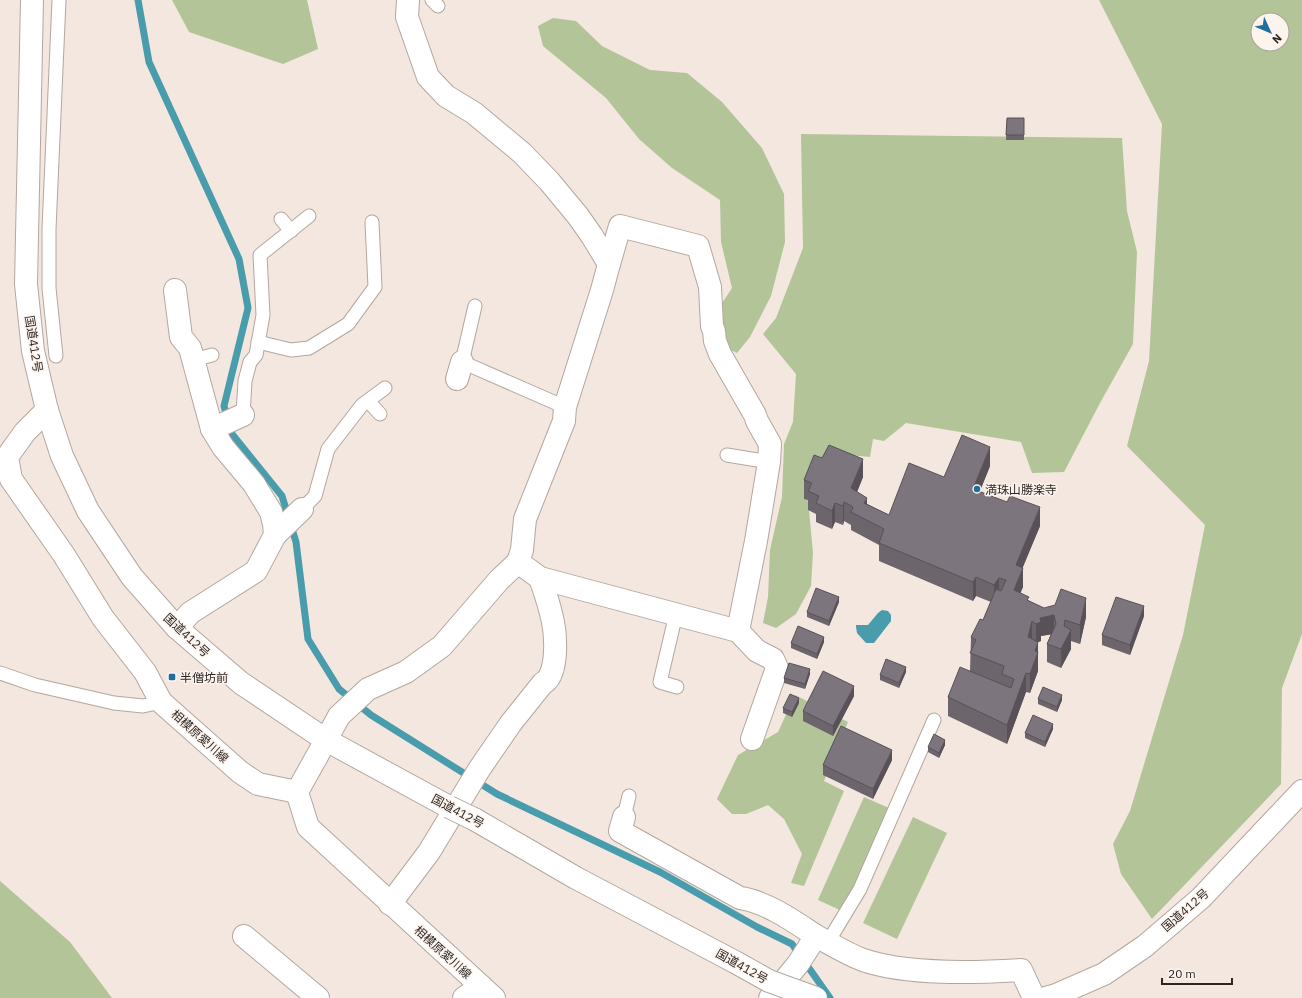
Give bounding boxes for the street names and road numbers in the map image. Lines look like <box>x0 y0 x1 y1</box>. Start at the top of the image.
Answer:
street label: 国道412号 <box>22 314 46 374</box>
street label: 国道412号 <box>161 610 213 660</box>
street label: 相模原愛川線 <box>168 706 232 766</box>
street label: 国道412号 <box>429 791 487 831</box>
street label: 国道412号 <box>1158 885 1212 935</box>
street label: 相模原愛川線 <box>411 922 475 982</box>
street label: 国道412号 <box>713 945 771 987</box>

